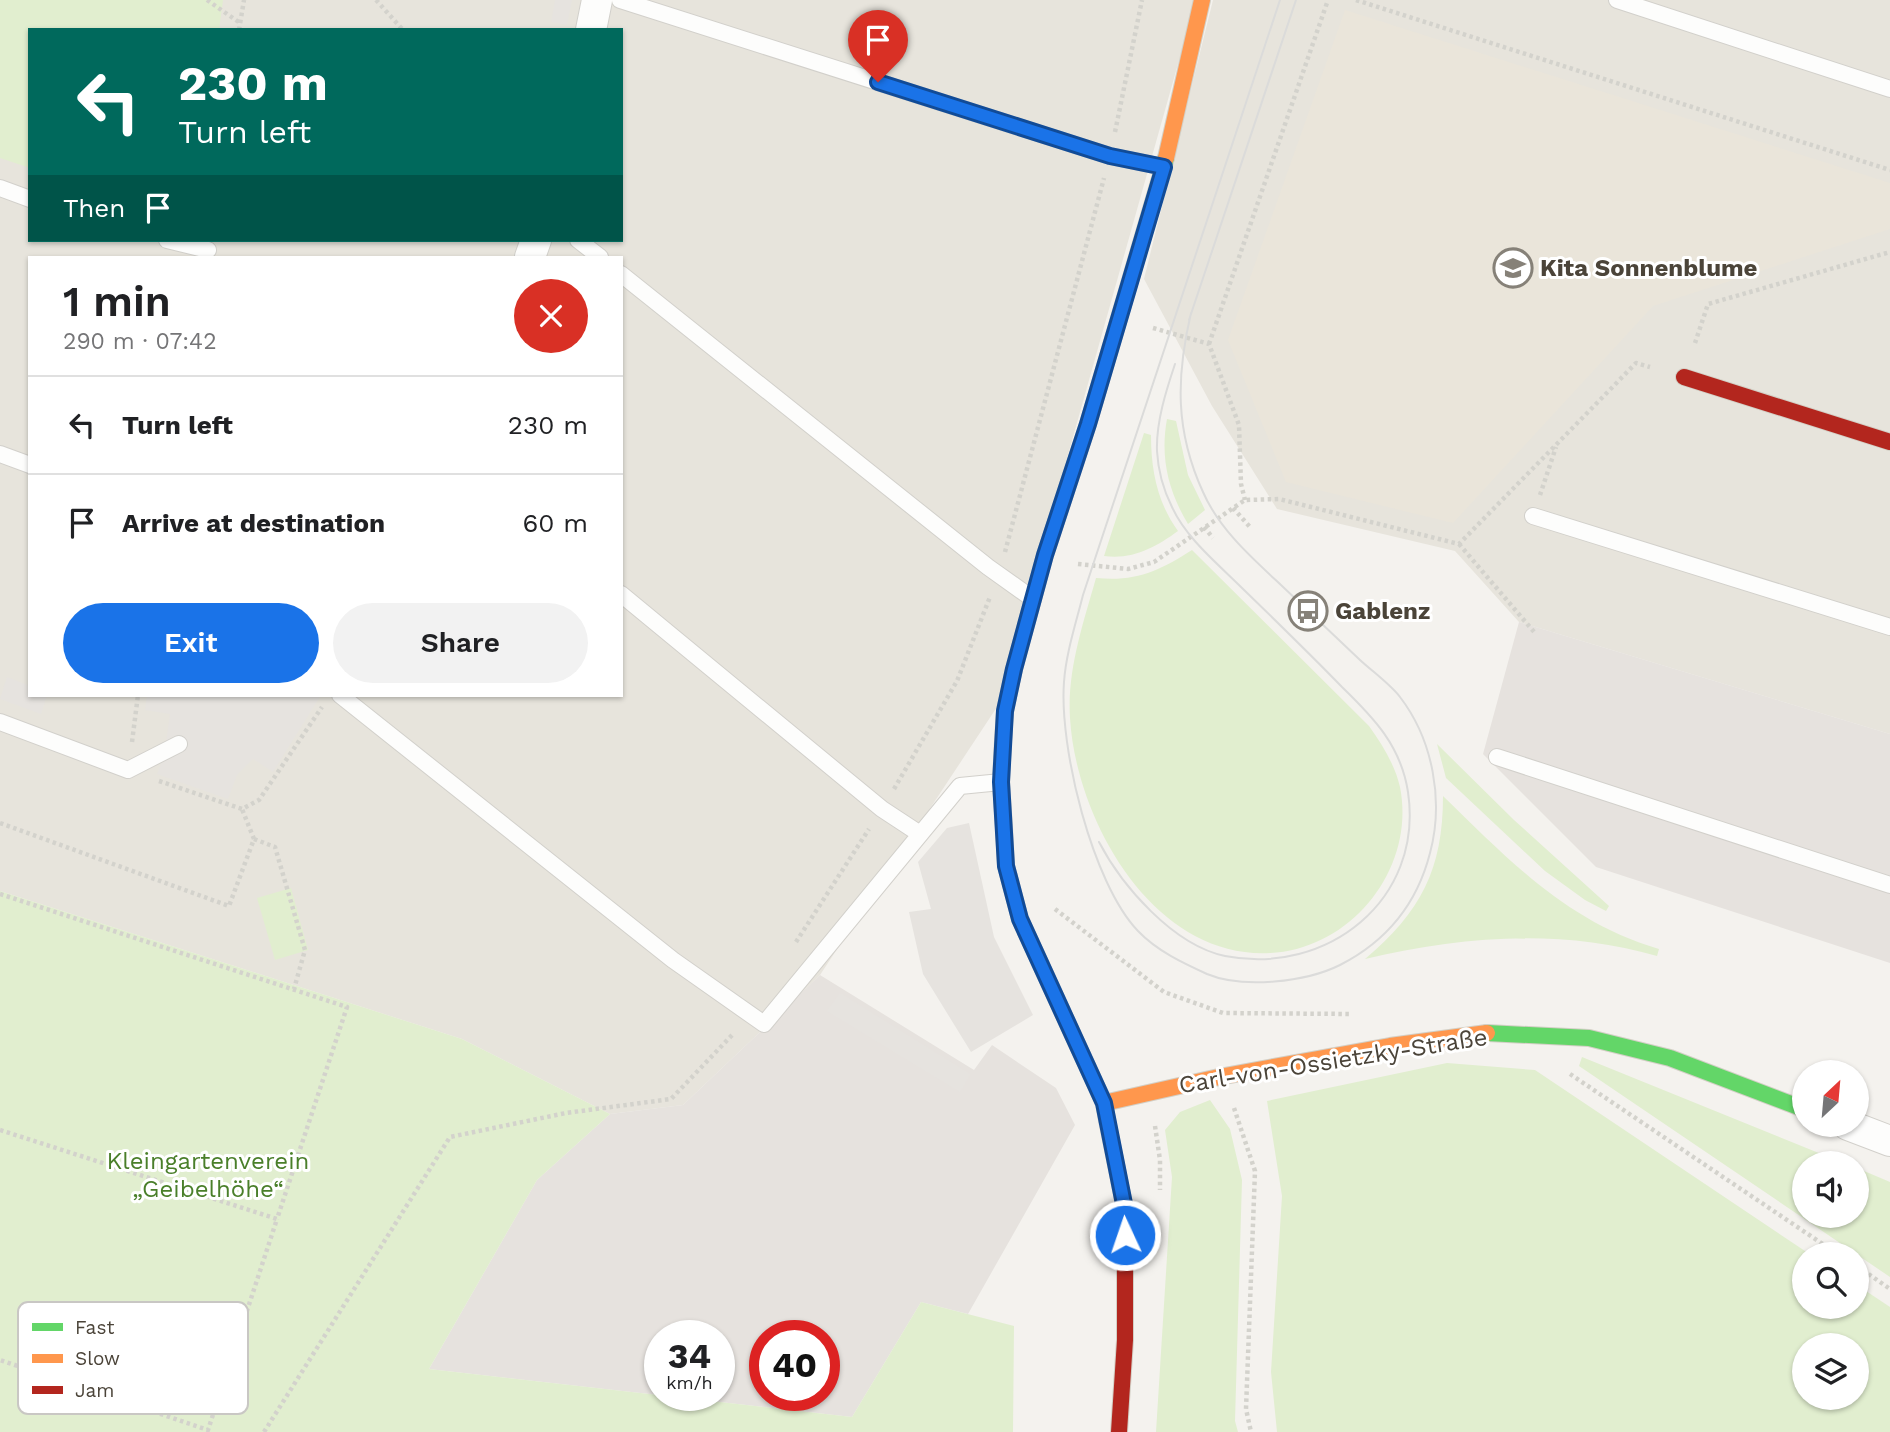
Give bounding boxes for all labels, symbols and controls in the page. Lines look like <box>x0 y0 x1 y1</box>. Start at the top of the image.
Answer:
pin <box>848 10 908 82</box>
icon: arrive <box>859 21 897 59</box>
text: 230 m <box>178 54 328 112</box>
icon: left <box>63 56 154 147</box>
text: Turn left <box>178 113 311 151</box>
icon: arrive <box>139 189 177 227</box>
text: Then <box>63 193 125 223</box>
school or university icon: Kita Sonnenblume <box>1492 247 1534 289</box>
place label: Kita Sonnenblume <box>1540 254 1758 282</box>
text: 1 min <box>63 277 171 326</box>
button: close <box>514 279 588 353</box>
text: 290 m · 07:42 <box>63 328 217 355</box>
icon: left <box>63 406 101 444</box>
text: Turn left <box>122 410 233 440</box>
text: 230 m <box>508 410 588 440</box>
icon: arrive <box>63 504 101 542</box>
text: Arrive at destination <box>122 508 385 538</box>
text: 60 m <box>522 508 588 538</box>
bus stop icon: Gablenz <box>1287 590 1329 632</box>
place label: Gablenz <box>1335 597 1430 625</box>
button: Exit <box>63 603 319 683</box>
button: Share <box>333 603 588 683</box>
street label: Carl-von-Ossietzky-Straße <box>1177 1023 1489 1099</box>
north arrow <box>1792 1060 1869 1138</box>
map controls <box>1792 1060 1869 1410</box>
park label: Kleingartenverein „Geibelhöhe“ <box>107 1147 309 1203</box>
button: sound <box>1792 1151 1869 1228</box>
position arrow <box>1088 1198 1162 1272</box>
button: search <box>1792 1242 1869 1319</box>
legend <box>18 1302 248 1414</box>
text: Fast <box>75 1316 114 1339</box>
speed limit sign: 40 <box>749 1320 840 1411</box>
button: layers <box>1792 1333 1869 1410</box>
text: 34 <box>668 1335 711 1377</box>
text: Slow <box>75 1347 120 1370</box>
text: km/h <box>666 1372 713 1393</box>
text: Jam <box>75 1379 114 1402</box>

